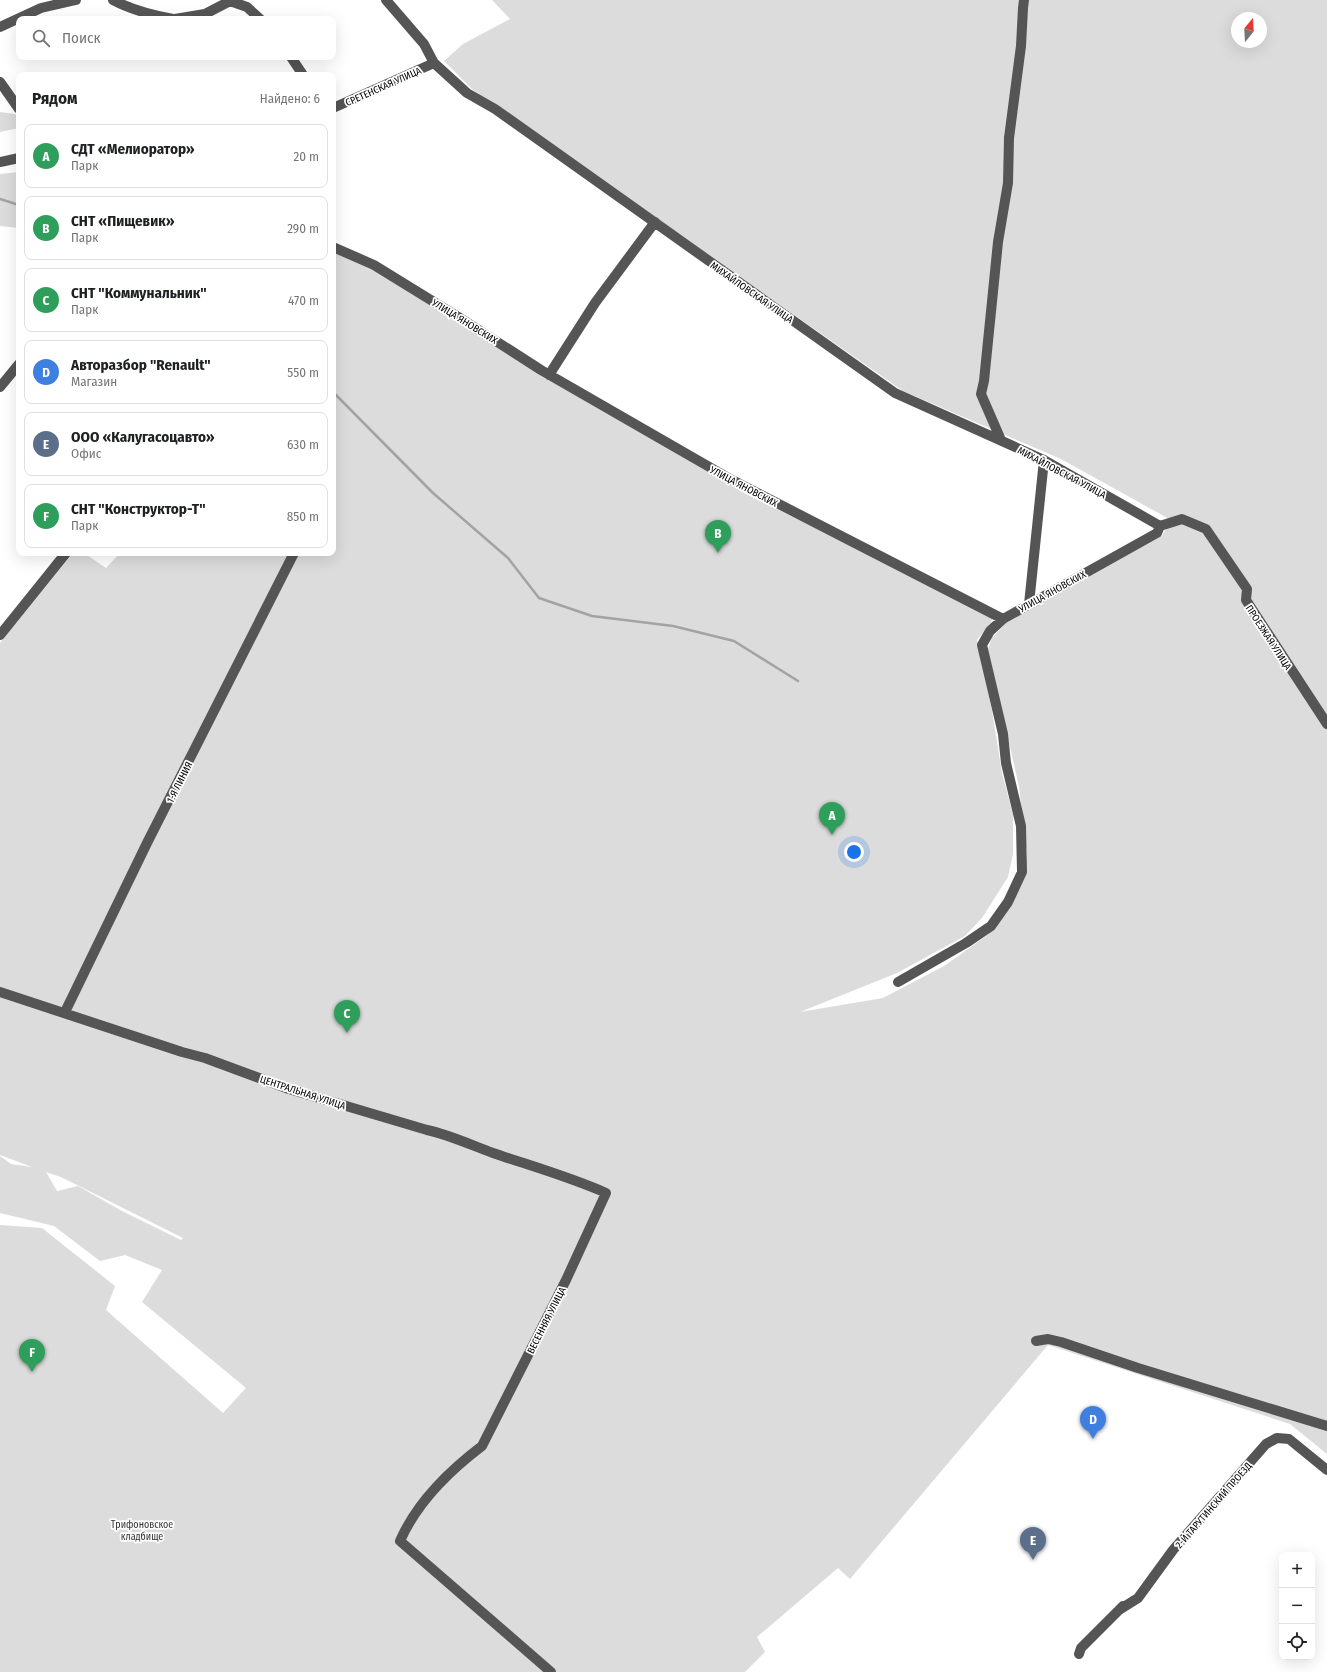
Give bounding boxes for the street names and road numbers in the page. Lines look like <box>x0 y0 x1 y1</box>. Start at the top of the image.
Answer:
street label: СРЕТЕНСКАЯ УЛИЦА <box>344 65 424 109</box>
street label: МИХАЙЛОВСКАЯ УЛИЦА <box>708 259 796 326</box>
street label: УЛИЦА ЯНОВСКИХ <box>429 296 500 347</box>
street label: МИХАЙЛОВСКАЯ УЛИЦА <box>1015 444 1109 502</box>
street label: УЛИЦА ЯНОВСКИХ <box>707 464 780 510</box>
street label: УЛИЦА ЯНОВСКИХ <box>1016 568 1088 616</box>
street label: ПРОЕЗЖАЯ УЛИЦА <box>1243 603 1294 673</box>
street label: 1-Я ЛИНИЯ <box>164 760 195 805</box>
street label: ЦЕНТРАЛЬНАЯ УЛИЦА <box>258 1073 348 1113</box>
street label: ВЕСЕННЯЯ УЛИЦА <box>525 1284 569 1356</box>
street label: 2-Й ТАРУТИНСКИЙ ПРОЕЗД <box>1172 1459 1255 1551</box>

